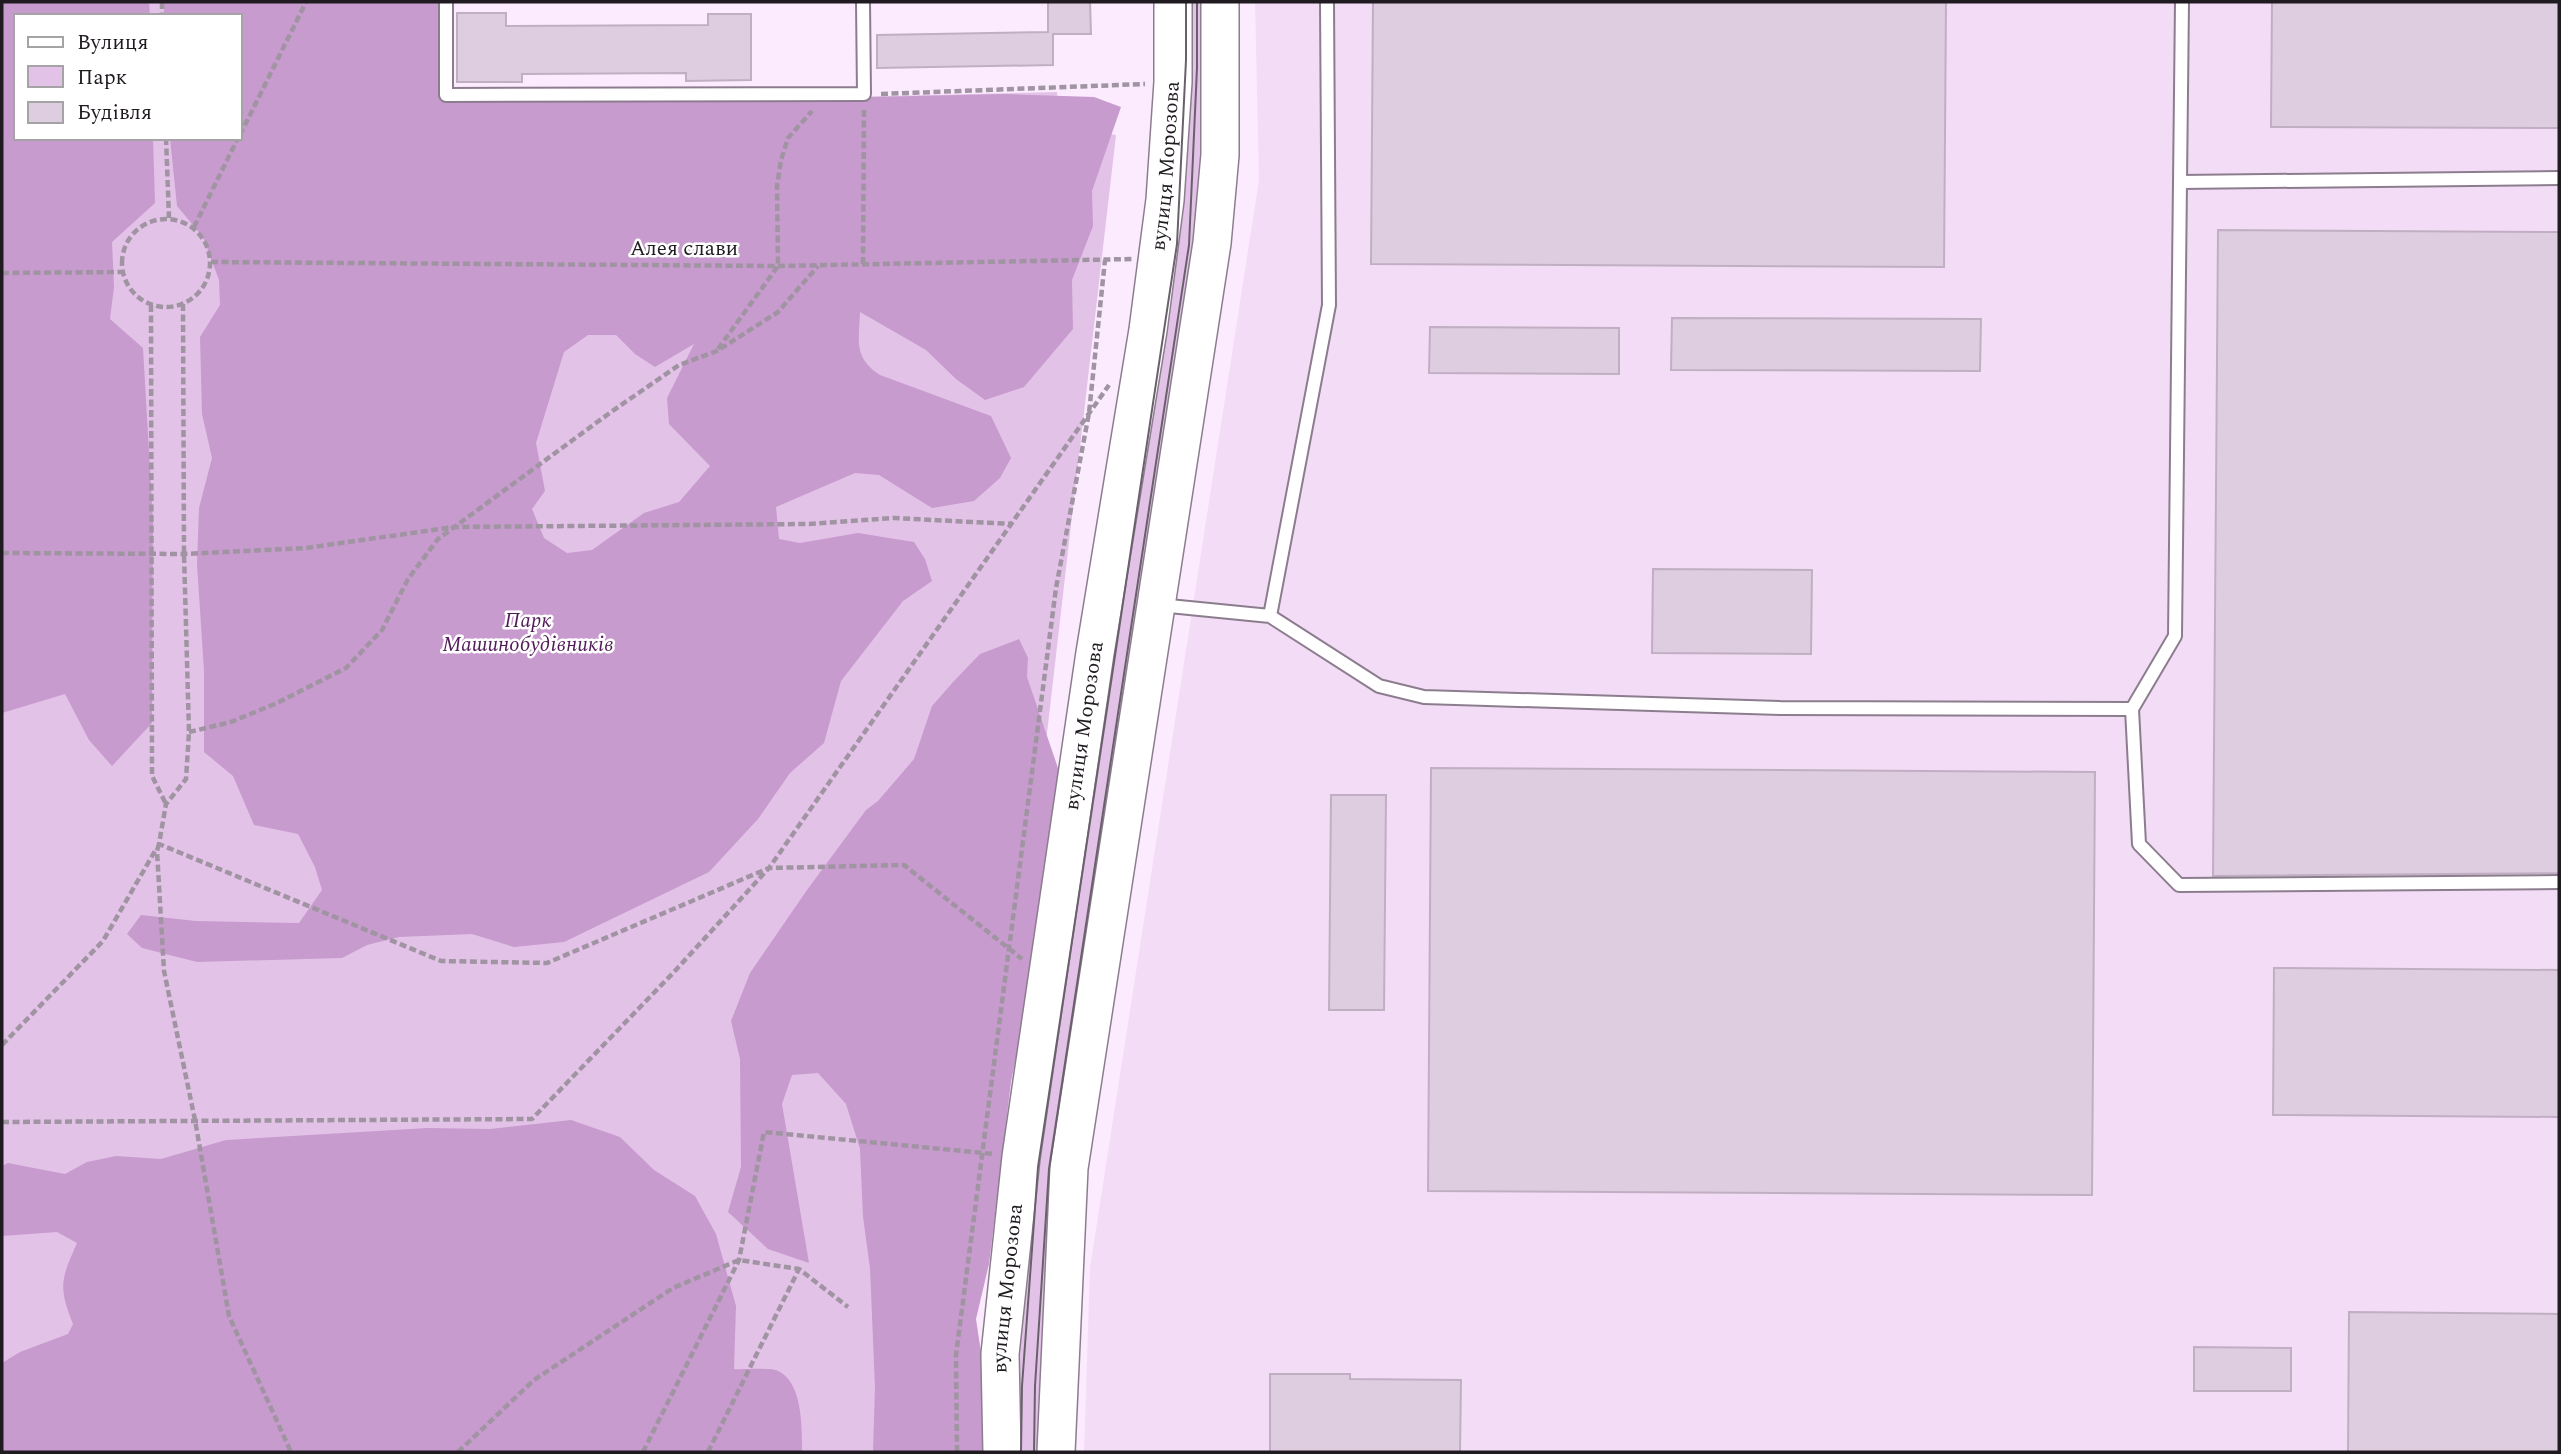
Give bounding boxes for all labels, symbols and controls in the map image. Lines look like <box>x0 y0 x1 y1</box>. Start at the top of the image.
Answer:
legend <box>14 14 242 140</box>
text: Вулиця <box>77 27 148 59</box>
text: Парк <box>77 62 128 94</box>
street label: вулиця Морозова <box>1142 79 1189 253</box>
text: Будівля <box>77 97 152 129</box>
street label: Алея слави <box>630 233 738 265</box>
park label: Парк Машинобудівників <box>442 605 614 661</box>
street label: вулиця Морозова <box>1056 638 1113 812</box>
street label: вулиця Морозова <box>984 1201 1032 1374</box>

